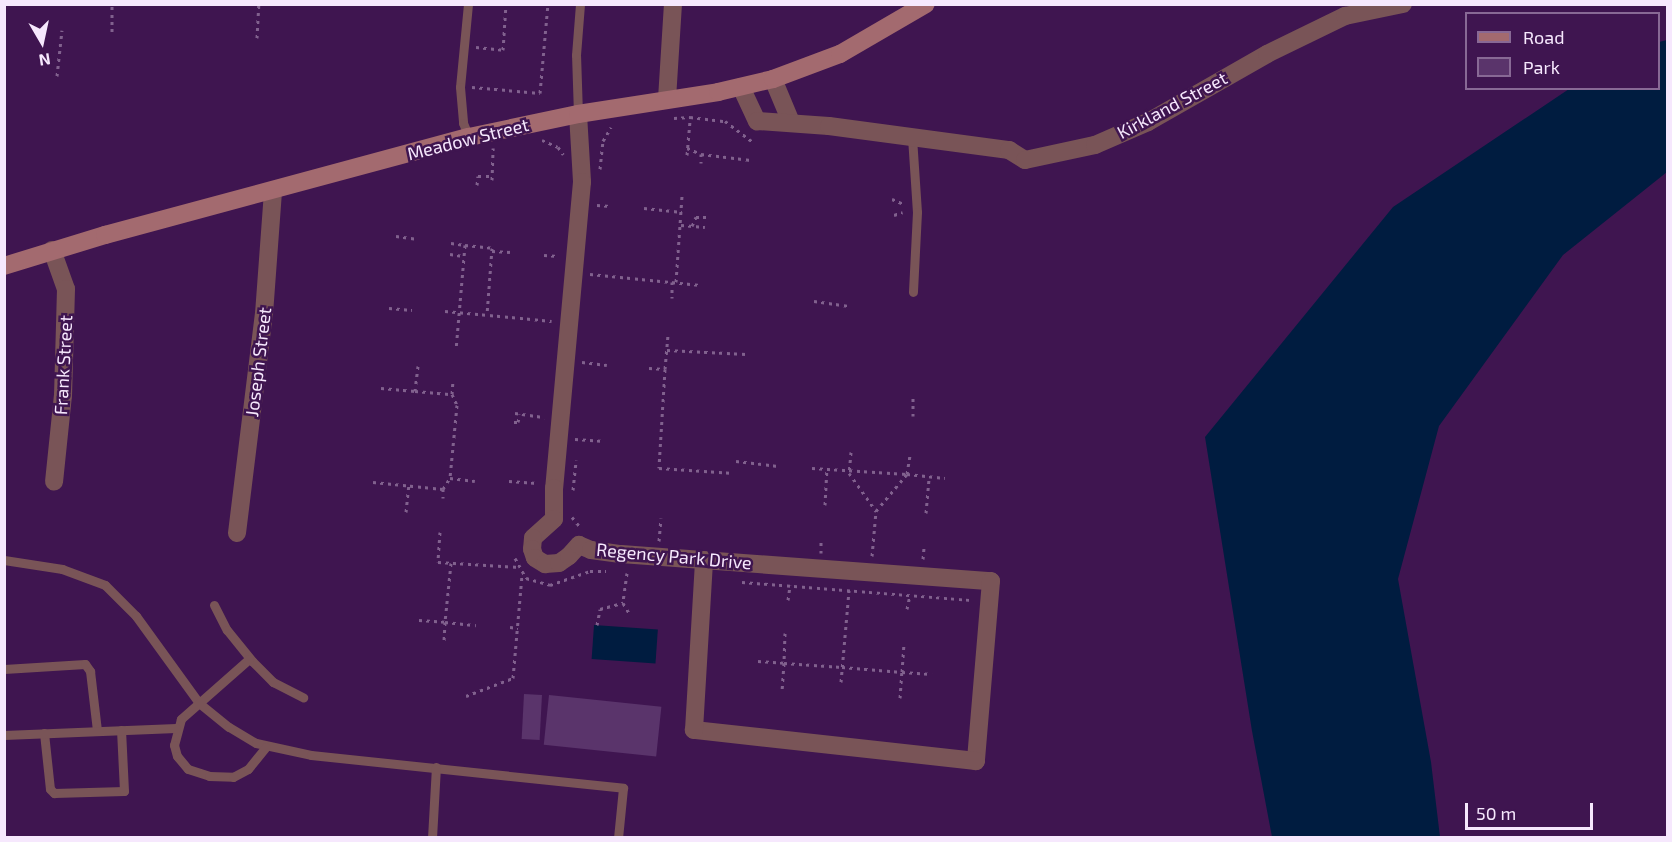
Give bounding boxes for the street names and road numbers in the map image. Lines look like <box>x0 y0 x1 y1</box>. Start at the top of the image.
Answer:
street label: Kirkland Street <box>1113 67 1231 143</box>
street label: Meadow Street <box>405 113 531 165</box>
street label: Joseph Street <box>241 306 275 418</box>
street label: Frank Street <box>50 314 76 416</box>
street label: Regency Park Drive <box>595 538 753 574</box>

